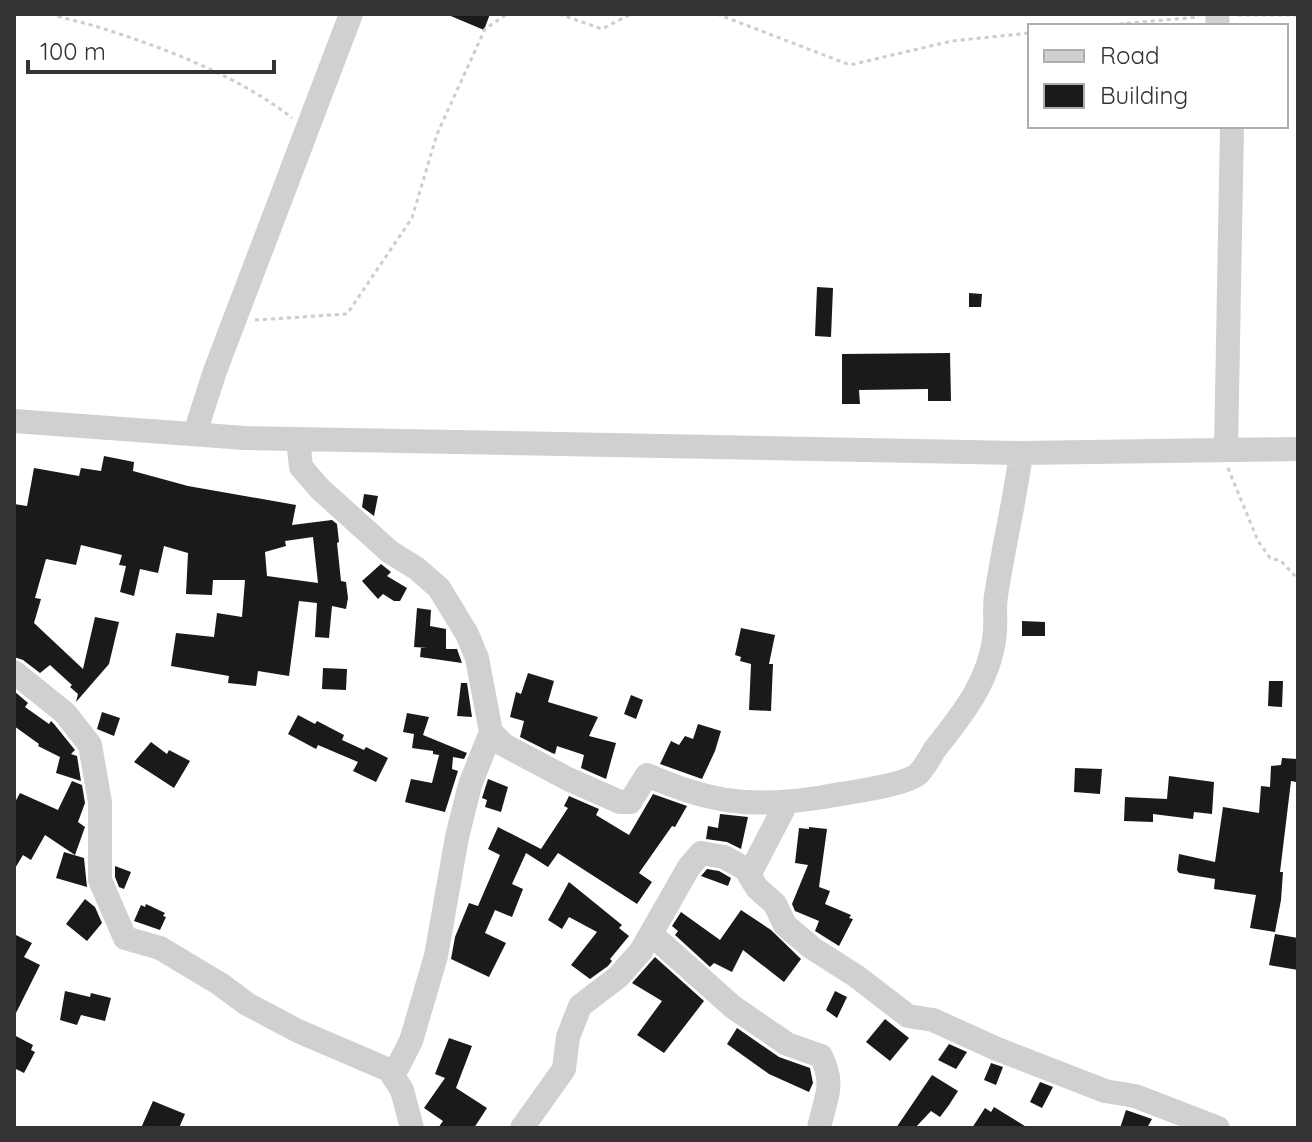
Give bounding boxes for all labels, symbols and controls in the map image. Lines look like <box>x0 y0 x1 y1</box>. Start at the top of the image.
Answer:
scale bar <box>28 24 274 74</box>
legend <box>1028 24 1288 128</box>
text: 100 m <box>40 36 106 66</box>
text: Road <box>1100 40 1160 70</box>
text: Building <box>1100 80 1188 110</box>

